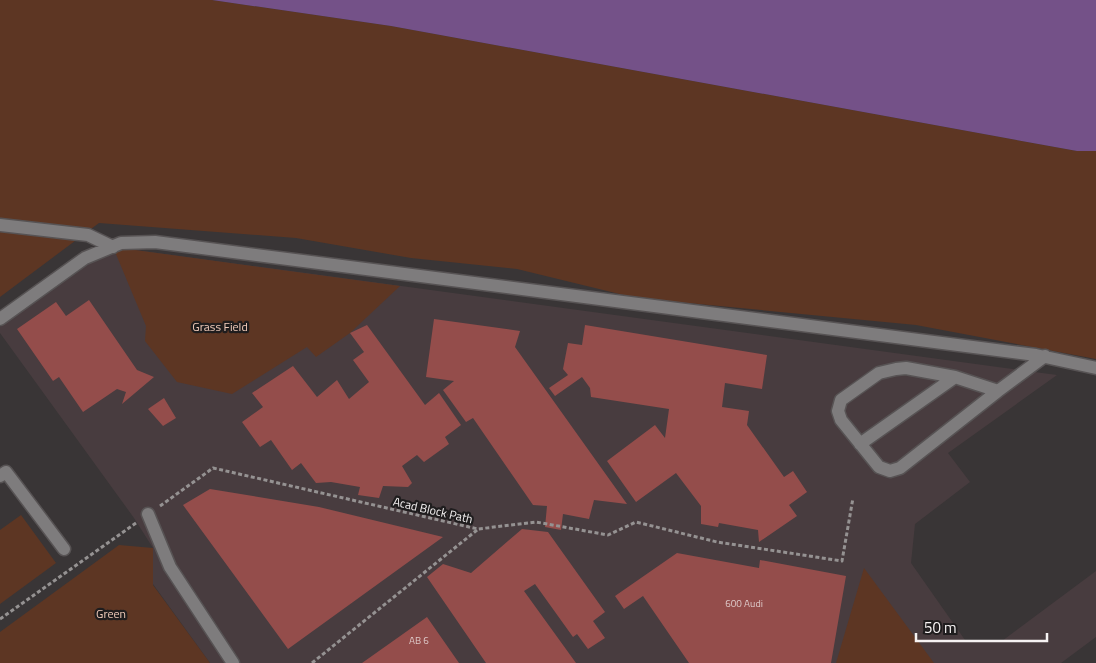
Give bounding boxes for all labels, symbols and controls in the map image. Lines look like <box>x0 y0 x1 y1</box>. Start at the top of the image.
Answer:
park label: Grass Field <box>192 317 248 336</box>
street label: Acad Block Path <box>391 492 475 528</box>
house number: 600 Audi <box>725 596 763 611</box>
park label: Green <box>96 604 126 623</box>
scale bar <box>916 610 1047 642</box>
text: 50 m <box>924 616 957 639</box>
house number: AB 6 <box>409 633 429 648</box>

